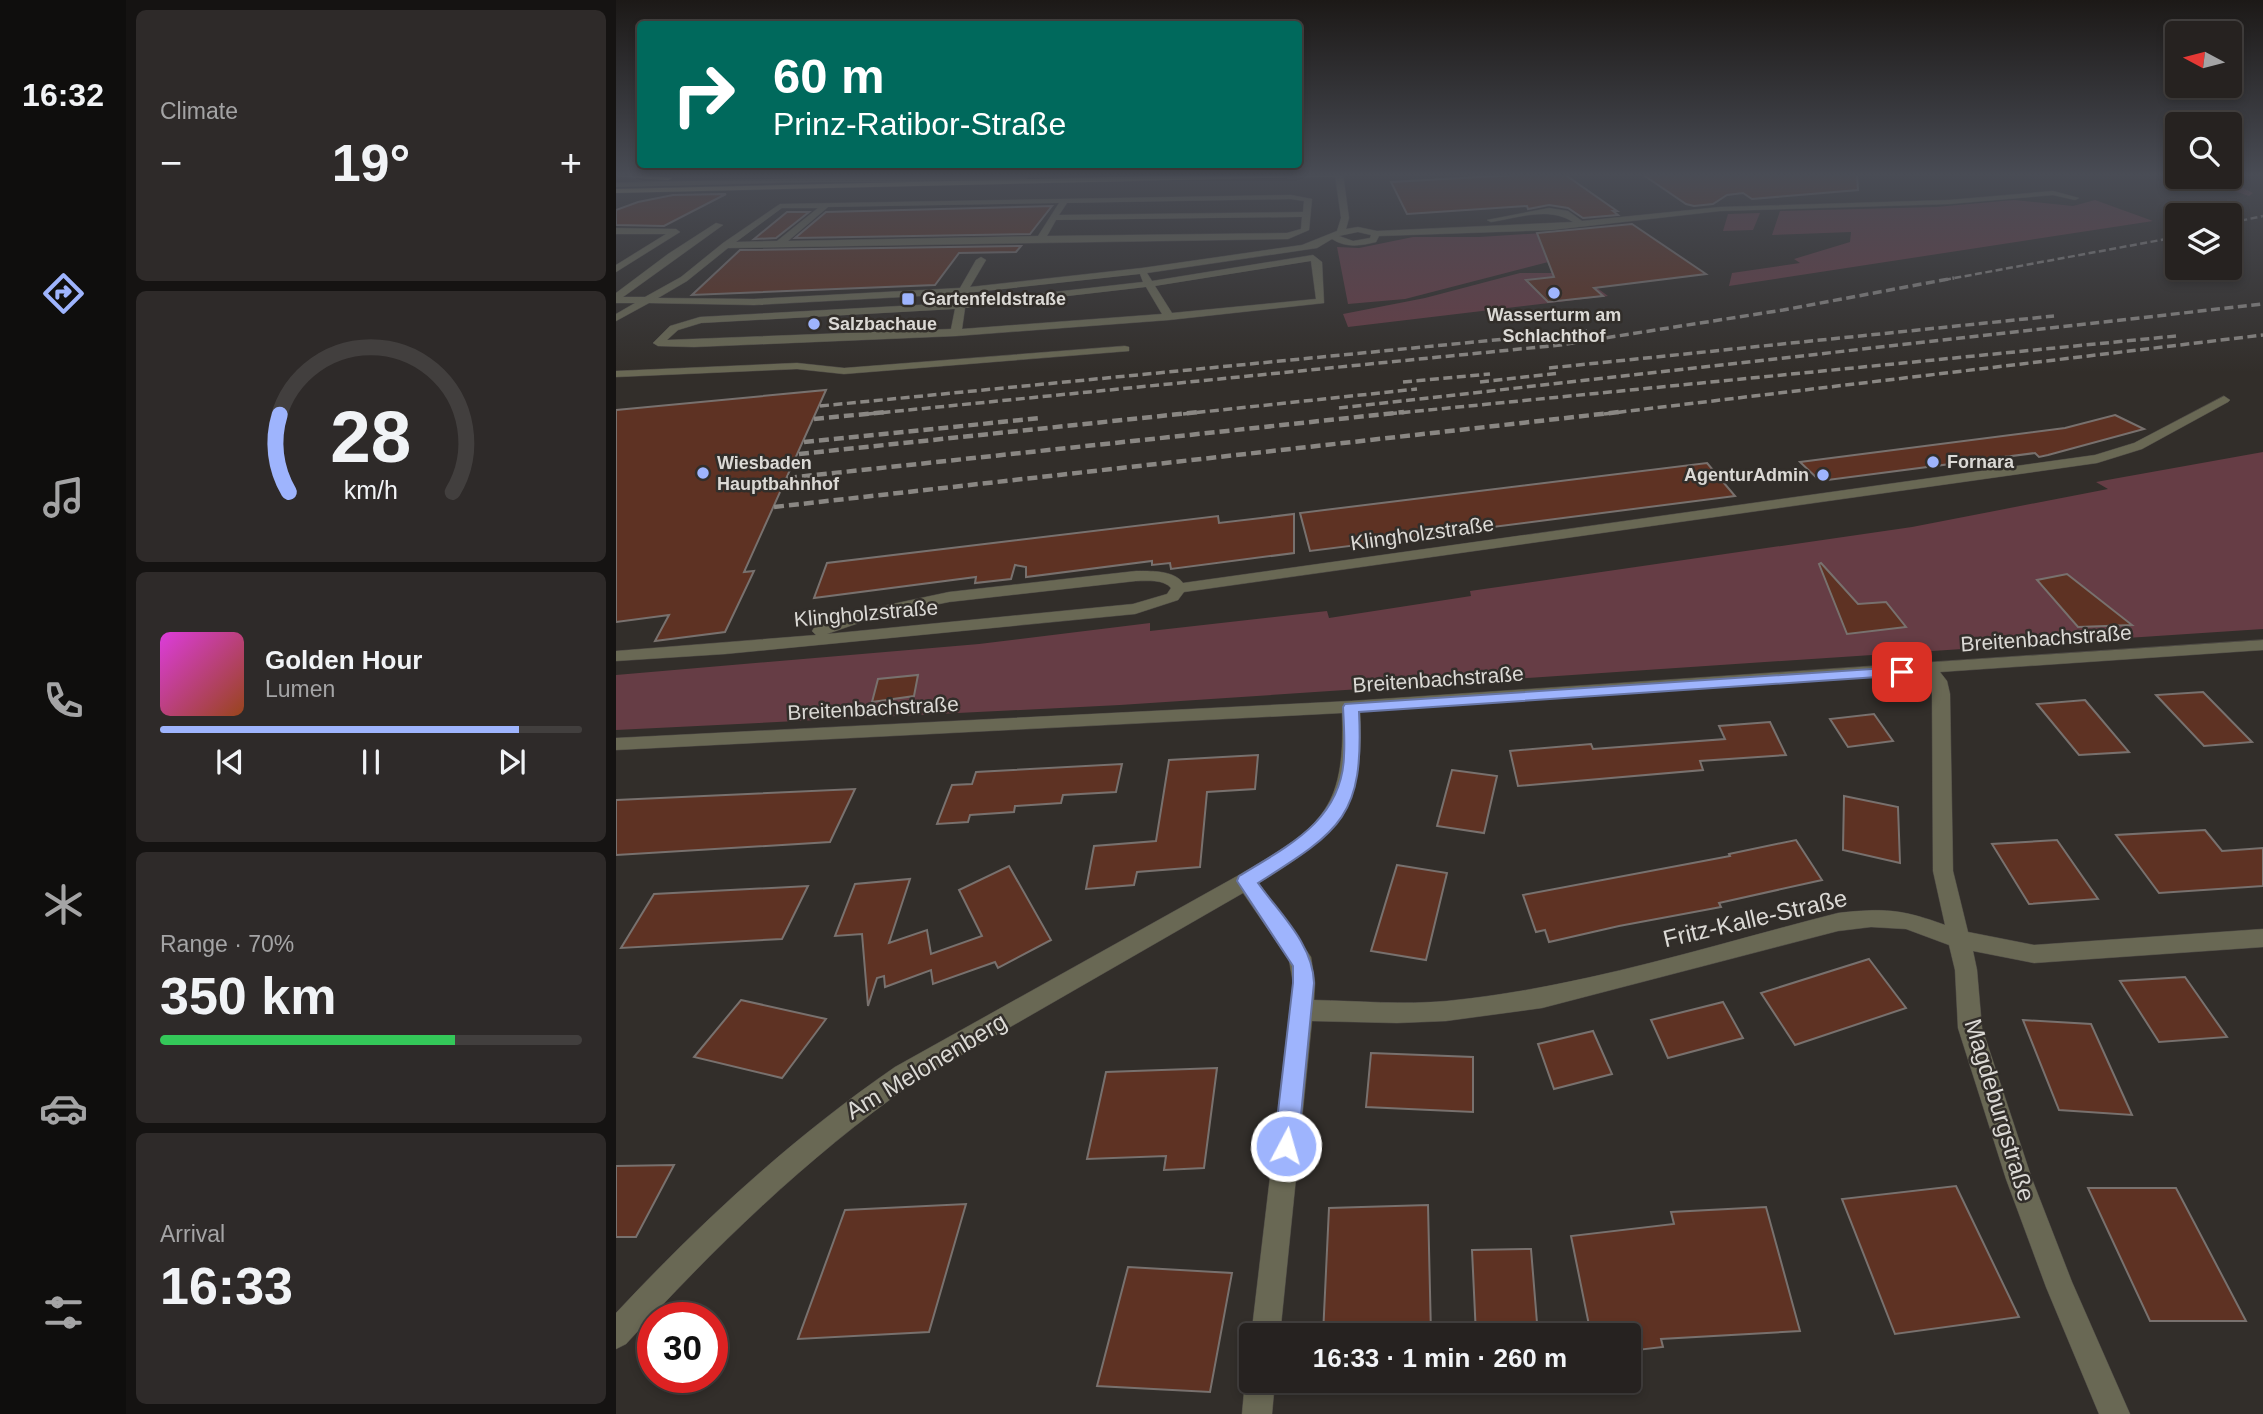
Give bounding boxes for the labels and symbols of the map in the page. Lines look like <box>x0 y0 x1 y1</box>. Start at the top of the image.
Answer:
north arrow <box>2165 21 2242 98</box>
marker: Wasserturm am Schlachthof <box>1546 285 1562 301</box>
place label: Gartenfeldstraße <box>922 289 1066 309</box>
marker: Gartenfeldstraße <box>900 291 916 307</box>
place label: Wasserturm am Schlachthof <box>1487 305 1621 346</box>
place label: Salzbachaue <box>828 314 937 334</box>
marker: Salzbachaue <box>806 316 822 332</box>
place label: Fornara <box>1947 452 2015 472</box>
place label: Wiesbaden Hauptbahnhof <box>717 453 840 494</box>
marker: Fornara <box>1925 454 1941 470</box>
marker: Wiesbaden Hauptbahnhof <box>695 465 711 481</box>
place label: AgenturAdmin <box>1684 465 1809 485</box>
marker: AgenturAdmin <box>1815 467 1831 483</box>
street label: Klingholzstraße <box>1349 512 1495 554</box>
street label: Klingholzstraße <box>793 595 939 631</box>
street label: Breitenbachstraße <box>1960 621 2132 655</box>
pin <box>1872 642 1932 702</box>
street label: Breitenbachstraße <box>1352 662 1524 696</box>
street label: Breitenbachstraße <box>787 692 959 724</box>
street label: Fritz-Kalle-Straße <box>1660 884 1850 952</box>
street label: Am Melonenberg <box>841 1007 1011 1125</box>
street label: Magdeburgstraße <box>1959 1015 2041 1205</box>
position arrow <box>1249 1109 1323 1183</box>
speed limit sign: 30 <box>637 1302 728 1393</box>

